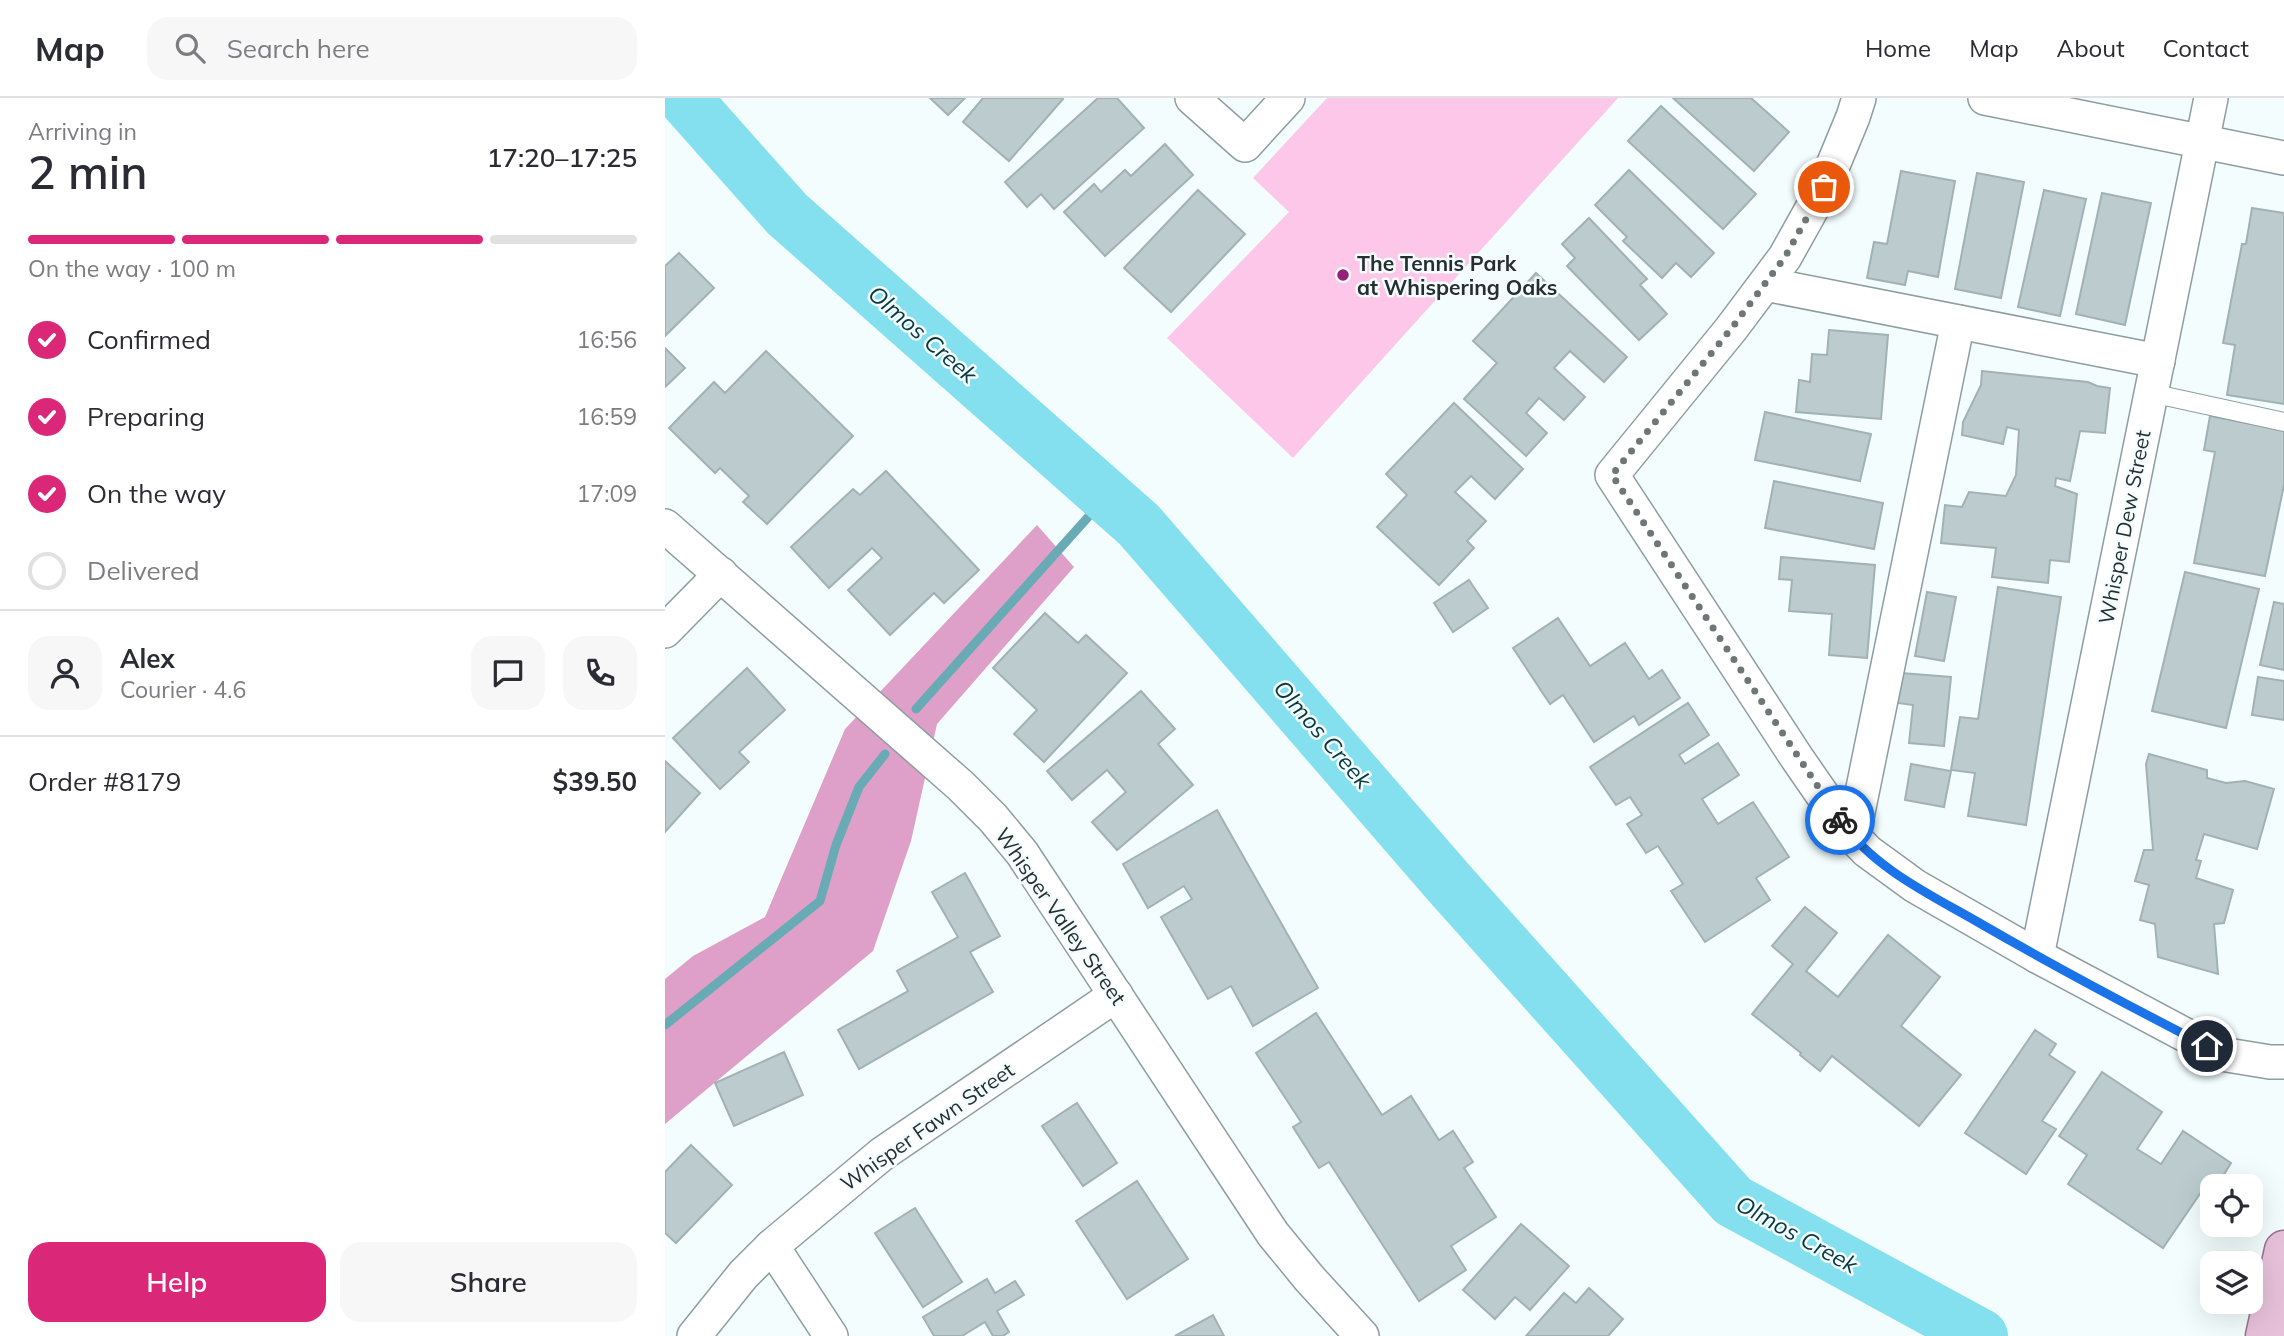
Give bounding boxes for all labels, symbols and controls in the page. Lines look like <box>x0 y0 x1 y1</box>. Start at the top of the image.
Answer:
search box <box>147 17 637 80</box>
text: Map <box>35 28 105 69</box>
icon: search <box>171 29 209 67</box>
text: Search here <box>227 32 370 65</box>
text: Home <box>1865 33 1931 63</box>
text: Map <box>1969 33 2019 63</box>
text: About <box>2057 33 2125 63</box>
text: Contact <box>2163 33 2249 63</box>
text: Arriving in <box>28 117 137 146</box>
text: 17:20–17:25 <box>487 141 637 174</box>
text: 2 min <box>28 143 147 201</box>
pin <box>1794 157 1854 217</box>
icon: bag <box>1805 168 1843 206</box>
place label: The Tennis Park at Whispering Oaks <box>1357 250 1557 300</box>
text: On the way · 100 m <box>28 254 236 283</box>
marker: The Tennis Park at Whispering Oaks <box>1335 267 1351 283</box>
water label: Olmos Creek <box>863 279 984 390</box>
icon: check <box>28 321 66 359</box>
text: Confirmed <box>87 323 211 356</box>
text: 16:56 <box>577 325 637 354</box>
icon: check <box>28 398 66 436</box>
text: Preparing <box>87 400 205 433</box>
text: 16:59 <box>577 402 637 431</box>
street label: Whisper Dew Street <box>2092 428 2156 626</box>
icon: check <box>28 475 66 513</box>
text: On the way <box>87 477 226 510</box>
text: 17:09 <box>577 479 637 508</box>
text: Delivered <box>87 554 200 587</box>
button: person <box>28 636 102 710</box>
button: chat <box>471 636 545 710</box>
button: phone <box>563 636 637 710</box>
text: Alex <box>120 642 175 675</box>
water label: Olmos Creek <box>1268 674 1379 795</box>
text: Courier · 4.6 <box>120 675 246 704</box>
text: Order #8179 <box>28 765 181 798</box>
text: $39.50 <box>553 765 637 798</box>
courier <box>1805 785 1875 855</box>
icon: bike <box>1821 801 1859 839</box>
street label: Whisper Valley Street <box>990 822 1132 1010</box>
pin <box>2177 1016 2237 1076</box>
icon: home <box>2188 1027 2226 1065</box>
street label: Whisper Fawn Street <box>835 1056 1019 1196</box>
map controls <box>2200 1174 2263 1314</box>
button: locate <box>2200 1174 2263 1237</box>
water label: Olmos Creek <box>1731 1189 1864 1280</box>
button: Help <box>28 1242 326 1322</box>
button: Share <box>340 1242 637 1322</box>
button: layers <box>2200 1251 2263 1314</box>

